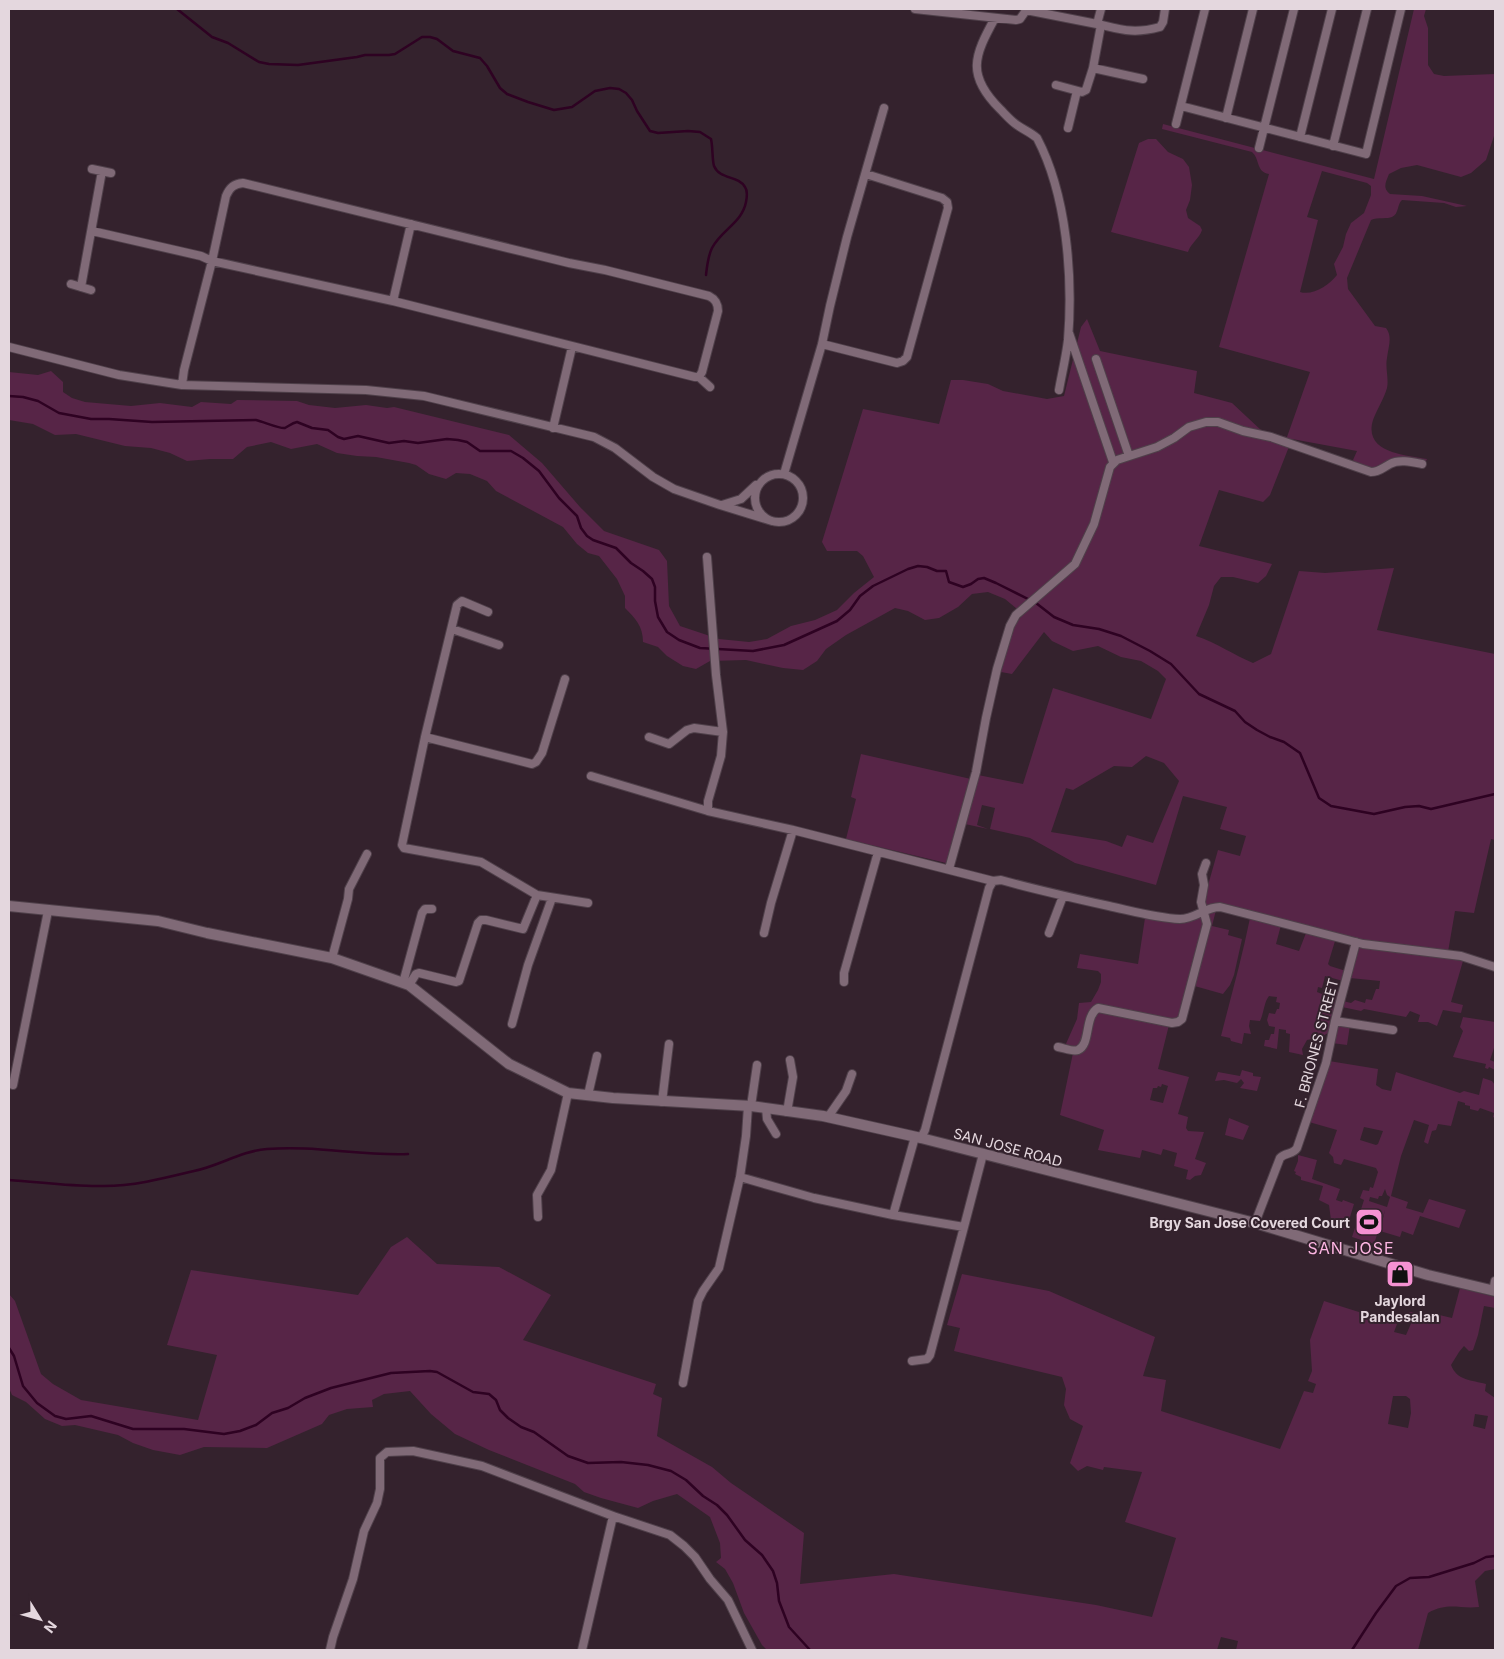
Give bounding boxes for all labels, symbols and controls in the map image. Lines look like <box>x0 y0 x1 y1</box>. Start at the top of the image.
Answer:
street label: F. BRIONES STREET <box>1291 976 1341 1110</box>
street label: SAN JOSE ROAD <box>952 1124 1064 1170</box>
sports icon: Brgy San Jose Covered Court <box>1354 1207 1384 1237</box>
place label: Brgy San Jose Covered Court <box>1149 1214 1350 1231</box>
district label: SAN JOSE <box>1307 1238 1395 1258</box>
shop icon: Jaylord Pandesalan <box>1385 1259 1415 1289</box>
place label: Jaylord Pandesalan <box>1360 1292 1440 1325</box>
north arrow <box>15 1594 65 1644</box>
text: N <box>41 1618 61 1637</box>

